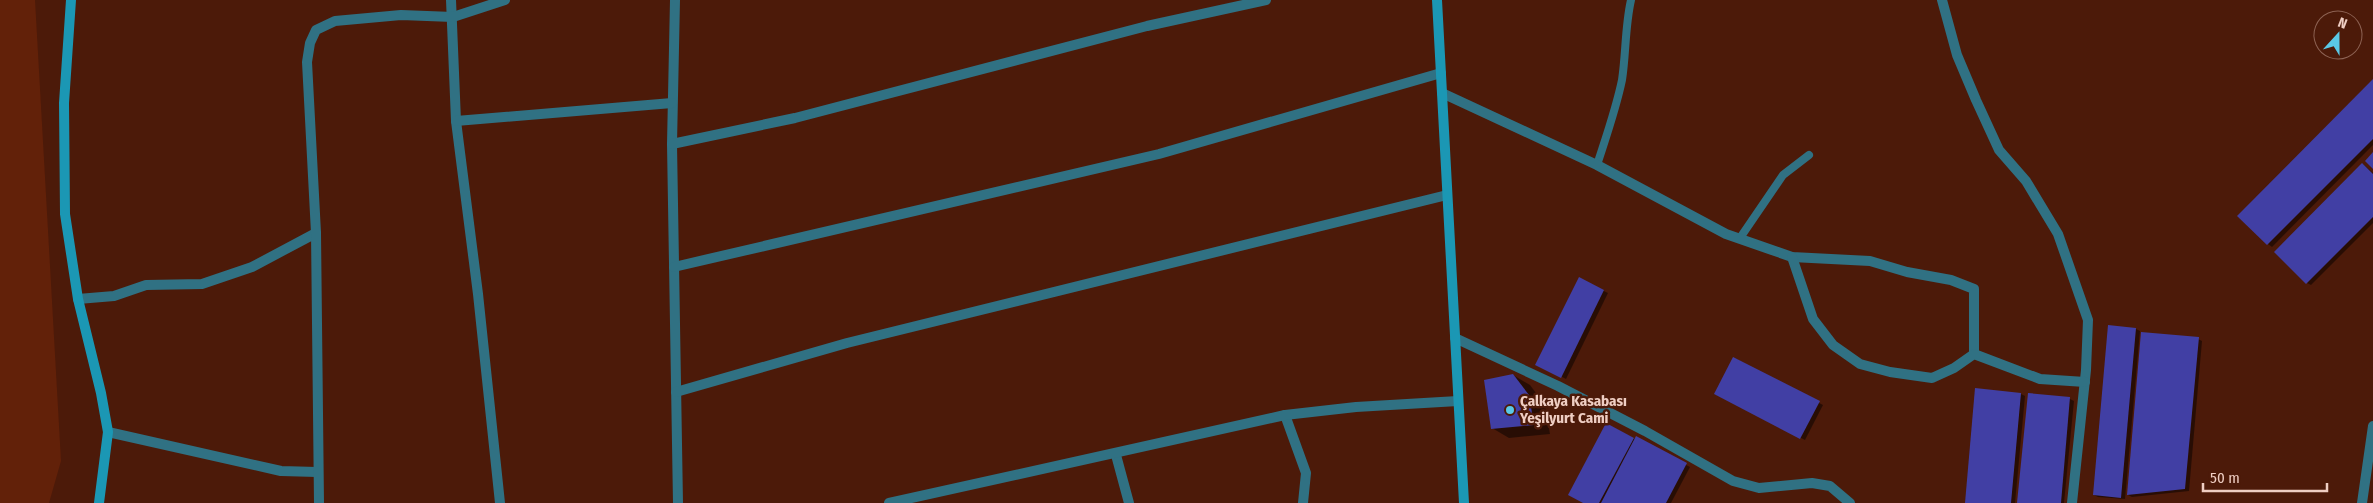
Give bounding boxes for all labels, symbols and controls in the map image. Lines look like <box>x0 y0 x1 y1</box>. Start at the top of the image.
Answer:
north arrow <box>2313 10 2363 60</box>
text: N <box>2336 14 2349 33</box>
place label: Çalkaya Kasabası Yeşilyurt Cami <box>1519 392 1627 428</box>
marker: Çalkaya Kasabası Yeşilyurt Cami <box>1504 404 1516 416</box>
scale bar <box>2203 460 2327 492</box>
text: 50 m <box>2210 469 2240 487</box>

